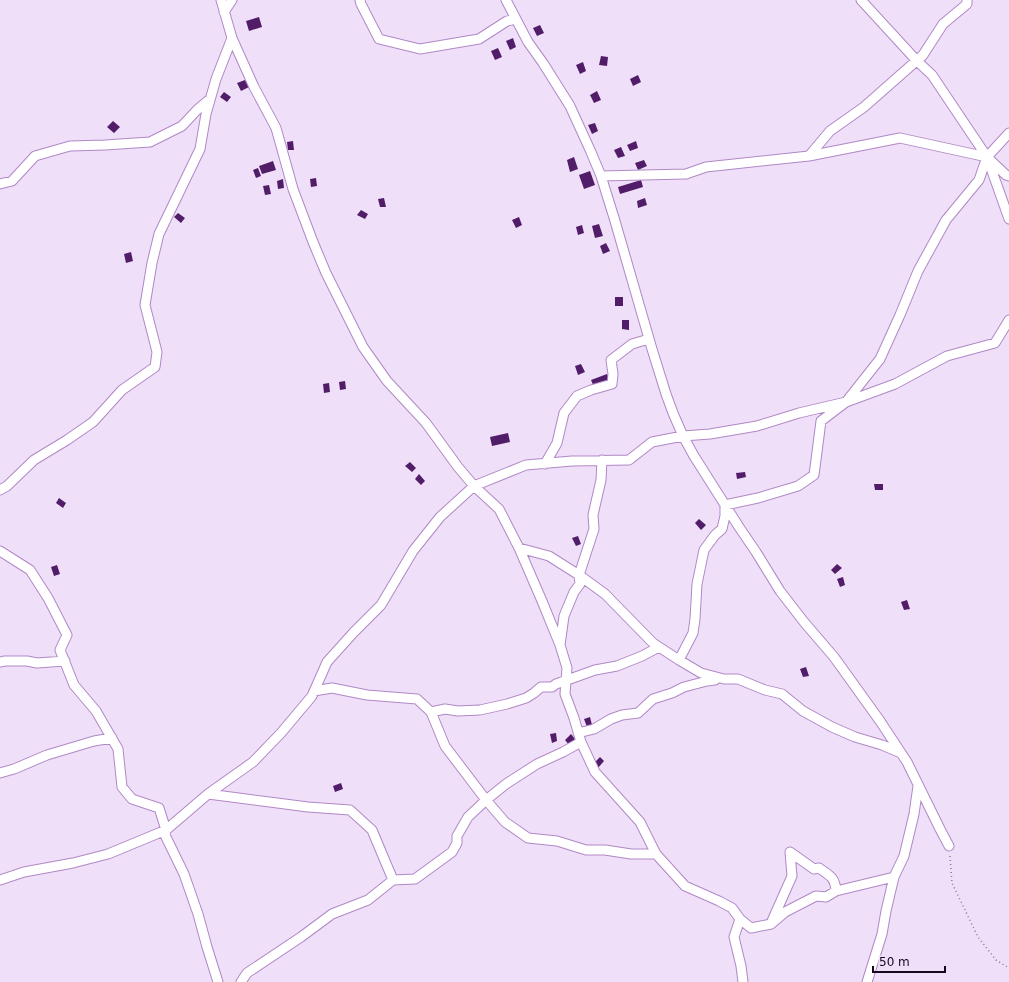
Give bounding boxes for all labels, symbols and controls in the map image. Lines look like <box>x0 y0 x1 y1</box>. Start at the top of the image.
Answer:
scale bar <box>873 948 945 974</box>
text: 50 m <box>879 955 910 969</box>

